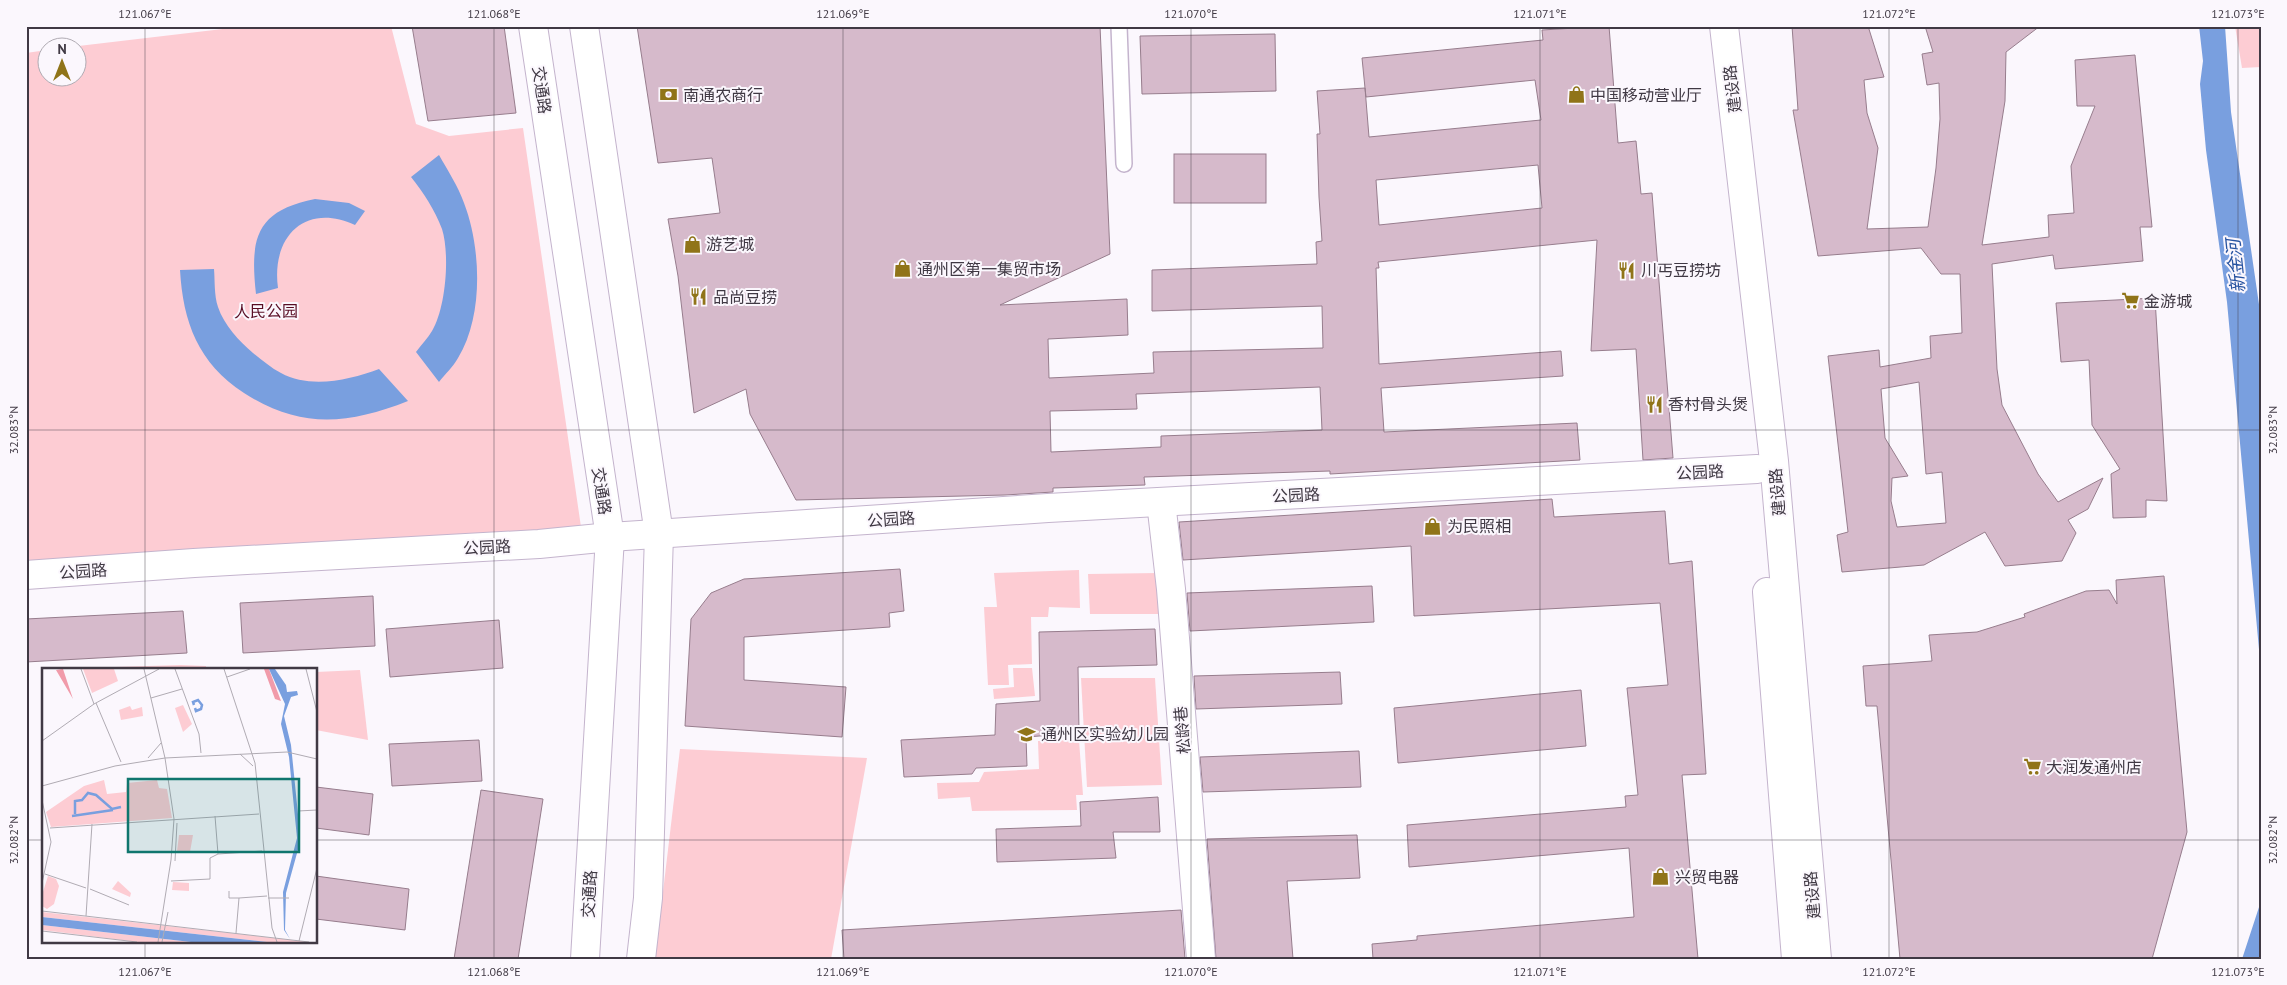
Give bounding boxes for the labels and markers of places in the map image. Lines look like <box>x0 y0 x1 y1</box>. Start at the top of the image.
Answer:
bank icon: 南通农商行 <box>659 85 679 105</box>
place label: 南通农商行 <box>683 85 763 105</box>
shop icon: 中国移动营业厅 <box>1566 85 1586 105</box>
place label: 中国移动营业厅 <box>1590 85 1702 105</box>
shop icon: 游艺城 <box>682 234 702 254</box>
place label: 游艺城 <box>706 234 754 254</box>
shop icon: 通州区第一集贸市场 <box>893 259 913 279</box>
place label: 通州区第一集贸市场 <box>917 259 1061 279</box>
restaurant icon: 川丐豆捞坊 <box>1617 260 1637 280</box>
place label: 川丐豆捞坊 <box>1641 260 1721 280</box>
restaurant icon: 品尚豆捞 <box>689 287 709 307</box>
place label: 品尚豆捞 <box>713 287 777 307</box>
supermarket icon: 金游城 <box>2120 291 2140 311</box>
place label: 金游城 <box>2144 291 2192 311</box>
restaurant icon: 香村骨头煲 <box>1644 394 1664 414</box>
place label: 香村骨头煲 <box>1668 394 1748 414</box>
shop icon: 为民照相 <box>1423 516 1443 536</box>
place label: 为民照相 <box>1447 516 1511 536</box>
school or university icon: 通州区实验幼儿园 <box>1017 724 1037 744</box>
place label: 通州区实验幼儿园 <box>1041 724 1169 744</box>
supermarket icon: 大润发通州店 <box>2022 757 2042 777</box>
place label: 大润发通州店 <box>2046 757 2142 777</box>
shop icon: 兴贸电器 <box>1651 867 1671 887</box>
place label: 兴贸电器 <box>1675 867 1739 887</box>

